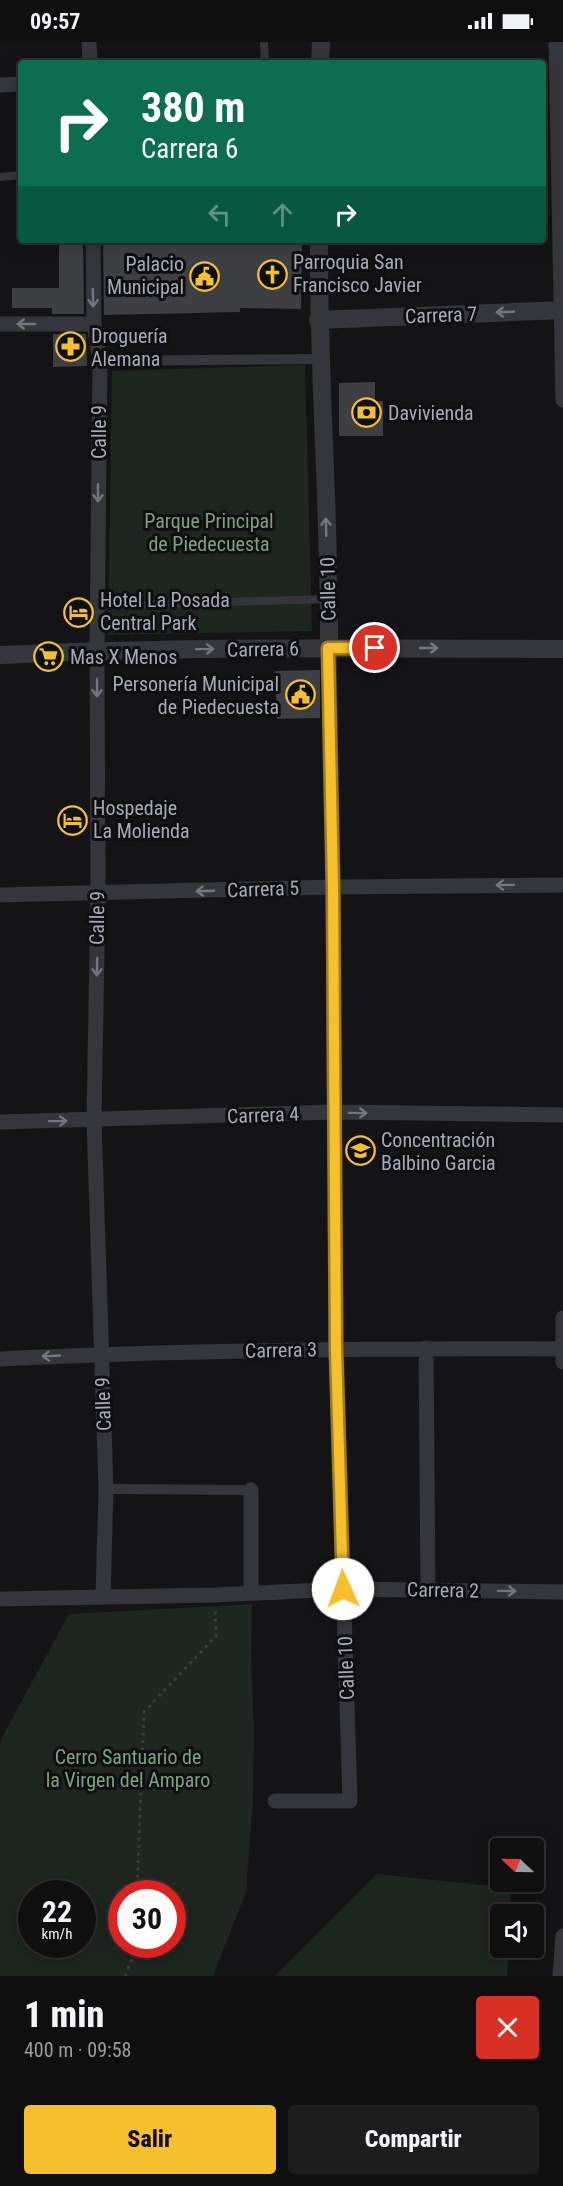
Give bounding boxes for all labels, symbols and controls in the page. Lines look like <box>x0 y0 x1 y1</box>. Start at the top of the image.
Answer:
text: 09:57 <box>30 9 81 34</box>
text: 380 m <box>141 83 246 132</box>
icon: right <box>42 84 120 162</box>
text: Carrera 6 <box>141 133 238 165</box>
icon: left <box>203 198 236 231</box>
icon: ahead <box>266 198 299 231</box>
icon: right <box>329 198 362 231</box>
place label: Parroquia San Francisco Javier <box>293 250 422 297</box>
place label: Palacio Municipal <box>107 252 184 299</box>
church icon: Parroquia San Francisco Javier <box>256 258 288 290</box>
public building icon: Palacio Municipal <box>189 260 221 292</box>
one-way arrow <box>87 288 99 308</box>
street label: Carrera 7 <box>405 302 477 328</box>
one-way arrow <box>495 307 515 318</box>
one-way arrow <box>16 318 36 330</box>
place label: Droguería Alemana <box>91 324 168 371</box>
pharmacy icon: Droguería Alemana <box>54 331 86 363</box>
bank icon: Davivienda <box>351 397 383 429</box>
place label: Davivienda <box>388 401 474 425</box>
street label: Calle 9 <box>87 405 111 459</box>
one-way arrow <box>93 482 104 502</box>
park label: Parque Principal de Piedecuesta <box>144 509 274 556</box>
one-way arrow <box>321 517 332 537</box>
street label: Calle 10 <box>315 557 341 621</box>
place label: Hotel La Posada Central Park <box>100 588 230 635</box>
hotel icon: Hotel La Posada Central Park <box>63 596 95 628</box>
pin <box>349 622 400 673</box>
icon: arrive <box>358 631 391 664</box>
street label: Carrera 6 <box>227 636 299 662</box>
supermarket icon: Mas X Menos <box>33 641 65 673</box>
one-way arrow <box>195 643 215 655</box>
one-way arrow <box>419 643 439 654</box>
place label: Mas X Menos <box>70 645 177 669</box>
place label: Personería Municipal de Piedecuesta <box>112 672 279 719</box>
one-way arrow <box>91 677 103 697</box>
public building icon: Personería Municipal de Piedecuesta <box>284 679 316 711</box>
place label: Hospedaje La Molienda <box>93 796 190 843</box>
hotel icon: Hospedaje La Molienda <box>56 804 88 836</box>
street label: Carrera 5 <box>227 876 300 902</box>
one-way arrow <box>495 879 515 891</box>
one-way arrow <box>195 885 215 896</box>
street label: Calle 9 <box>85 891 109 945</box>
one-way arrow <box>91 956 103 976</box>
street label: Carrera 4 <box>227 1102 300 1128</box>
one-way arrow <box>348 1107 368 1118</box>
one-way arrow <box>48 1115 68 1126</box>
place label: Concentración Balbino Garcia <box>381 1128 496 1175</box>
school or university icon: Concentración Balbino Garcia <box>344 1135 376 1167</box>
street label: Carrera 3 <box>245 1337 317 1363</box>
one-way arrow <box>41 1351 61 1362</box>
street label: Calle 9 <box>90 1377 116 1431</box>
position arrow <box>311 1557 375 1621</box>
street label: Carrera 2 <box>407 1577 479 1603</box>
one-way arrow <box>496 1585 516 1596</box>
street label: Calle 10 <box>333 1636 359 1700</box>
park label: Cerro Santuario de la Virgen del Amparo <box>46 1745 210 1792</box>
north arrow <box>490 1838 544 1892</box>
map controls <box>490 1838 544 1958</box>
speed limit sign: 30 <box>108 1880 186 1958</box>
text: 22 <box>42 1894 72 1929</box>
button: sound <box>490 1904 544 1958</box>
text: km/h <box>42 1925 72 1943</box>
text: 1 min <box>24 1994 104 2036</box>
button: close <box>476 1996 539 2059</box>
text: 400 m · 09:58 <box>24 2038 131 2062</box>
button: Salir <box>24 2105 276 2174</box>
button: Compartir <box>288 2105 539 2174</box>

